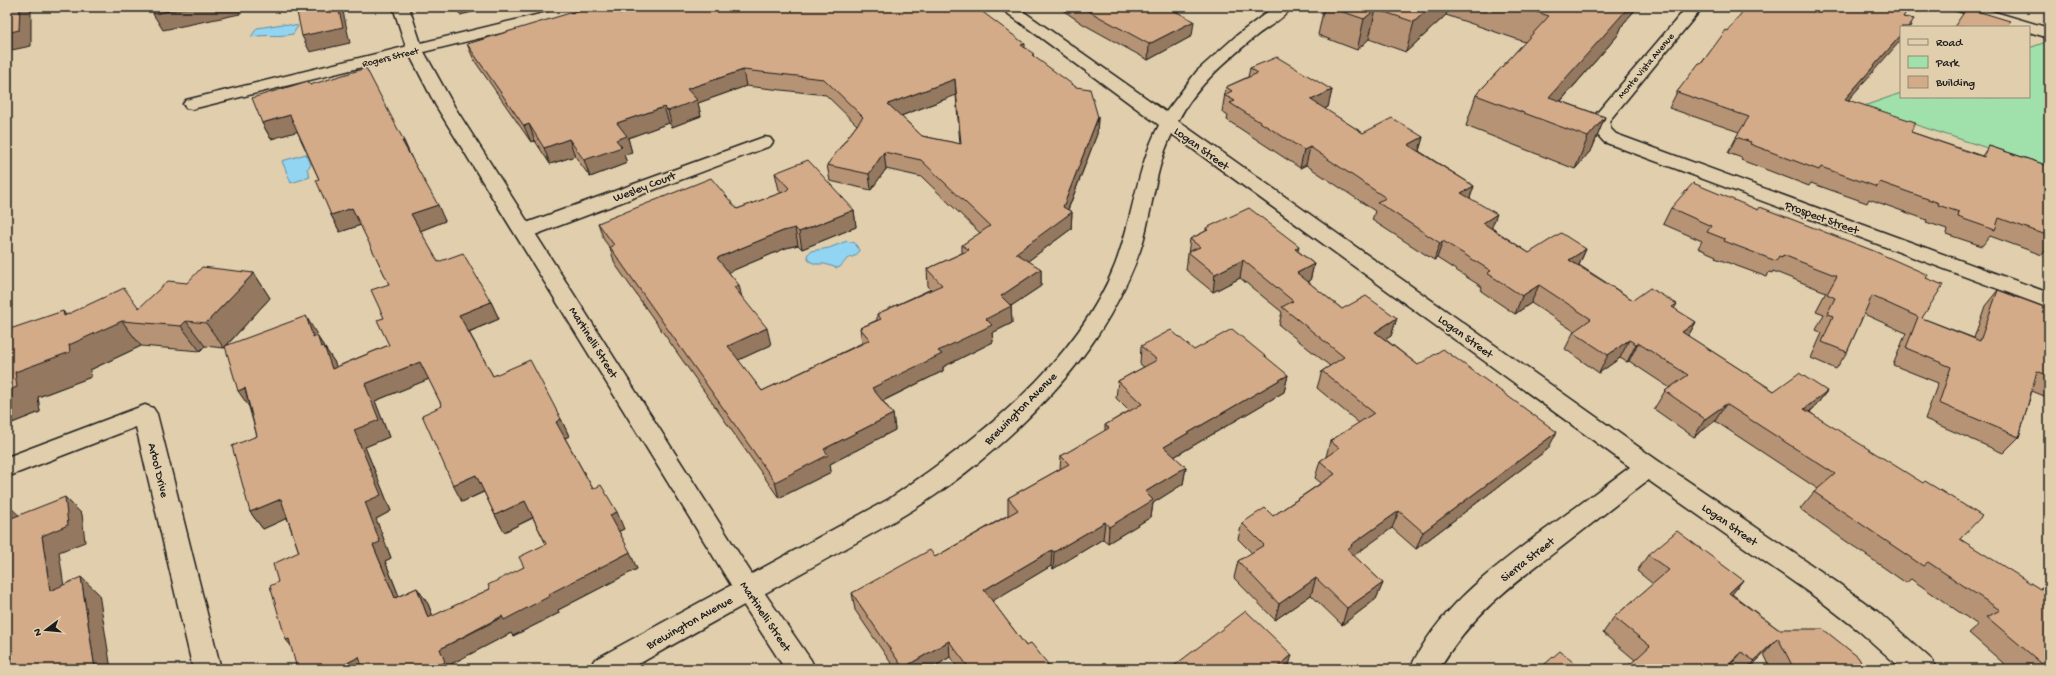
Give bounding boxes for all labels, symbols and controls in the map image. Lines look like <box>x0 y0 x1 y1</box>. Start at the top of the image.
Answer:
legend <box>1900 26 2030 98</box>
street label: Monte Vista Avenue <box>1616 30 1678 102</box>
text: Road <box>1936 37 1963 51</box>
street label: Rogers Street <box>361 45 421 71</box>
text: Park <box>1935 57 1961 71</box>
text: Building <box>1935 77 1975 91</box>
street label: Logan Street <box>1171 125 1232 175</box>
street label: Wesley Court <box>611 169 679 206</box>
street label: Prospect Street <box>1782 199 1861 239</box>
street label: Martinelli Street <box>565 305 620 382</box>
street label: Logan Street <box>1435 313 1496 363</box>
street label: Brewington Avenue <box>982 370 1061 449</box>
street label: Arbol Drive <box>144 442 171 500</box>
street label: Logan Street <box>1698 501 1760 551</box>
street label: Sierra Street <box>1499 535 1559 586</box>
street label: Martinelli Street <box>736 579 794 656</box>
street label: Brewington Avenue <box>643 594 736 654</box>
north arrow <box>26 610 66 650</box>
text: N <box>32 627 45 637</box>

